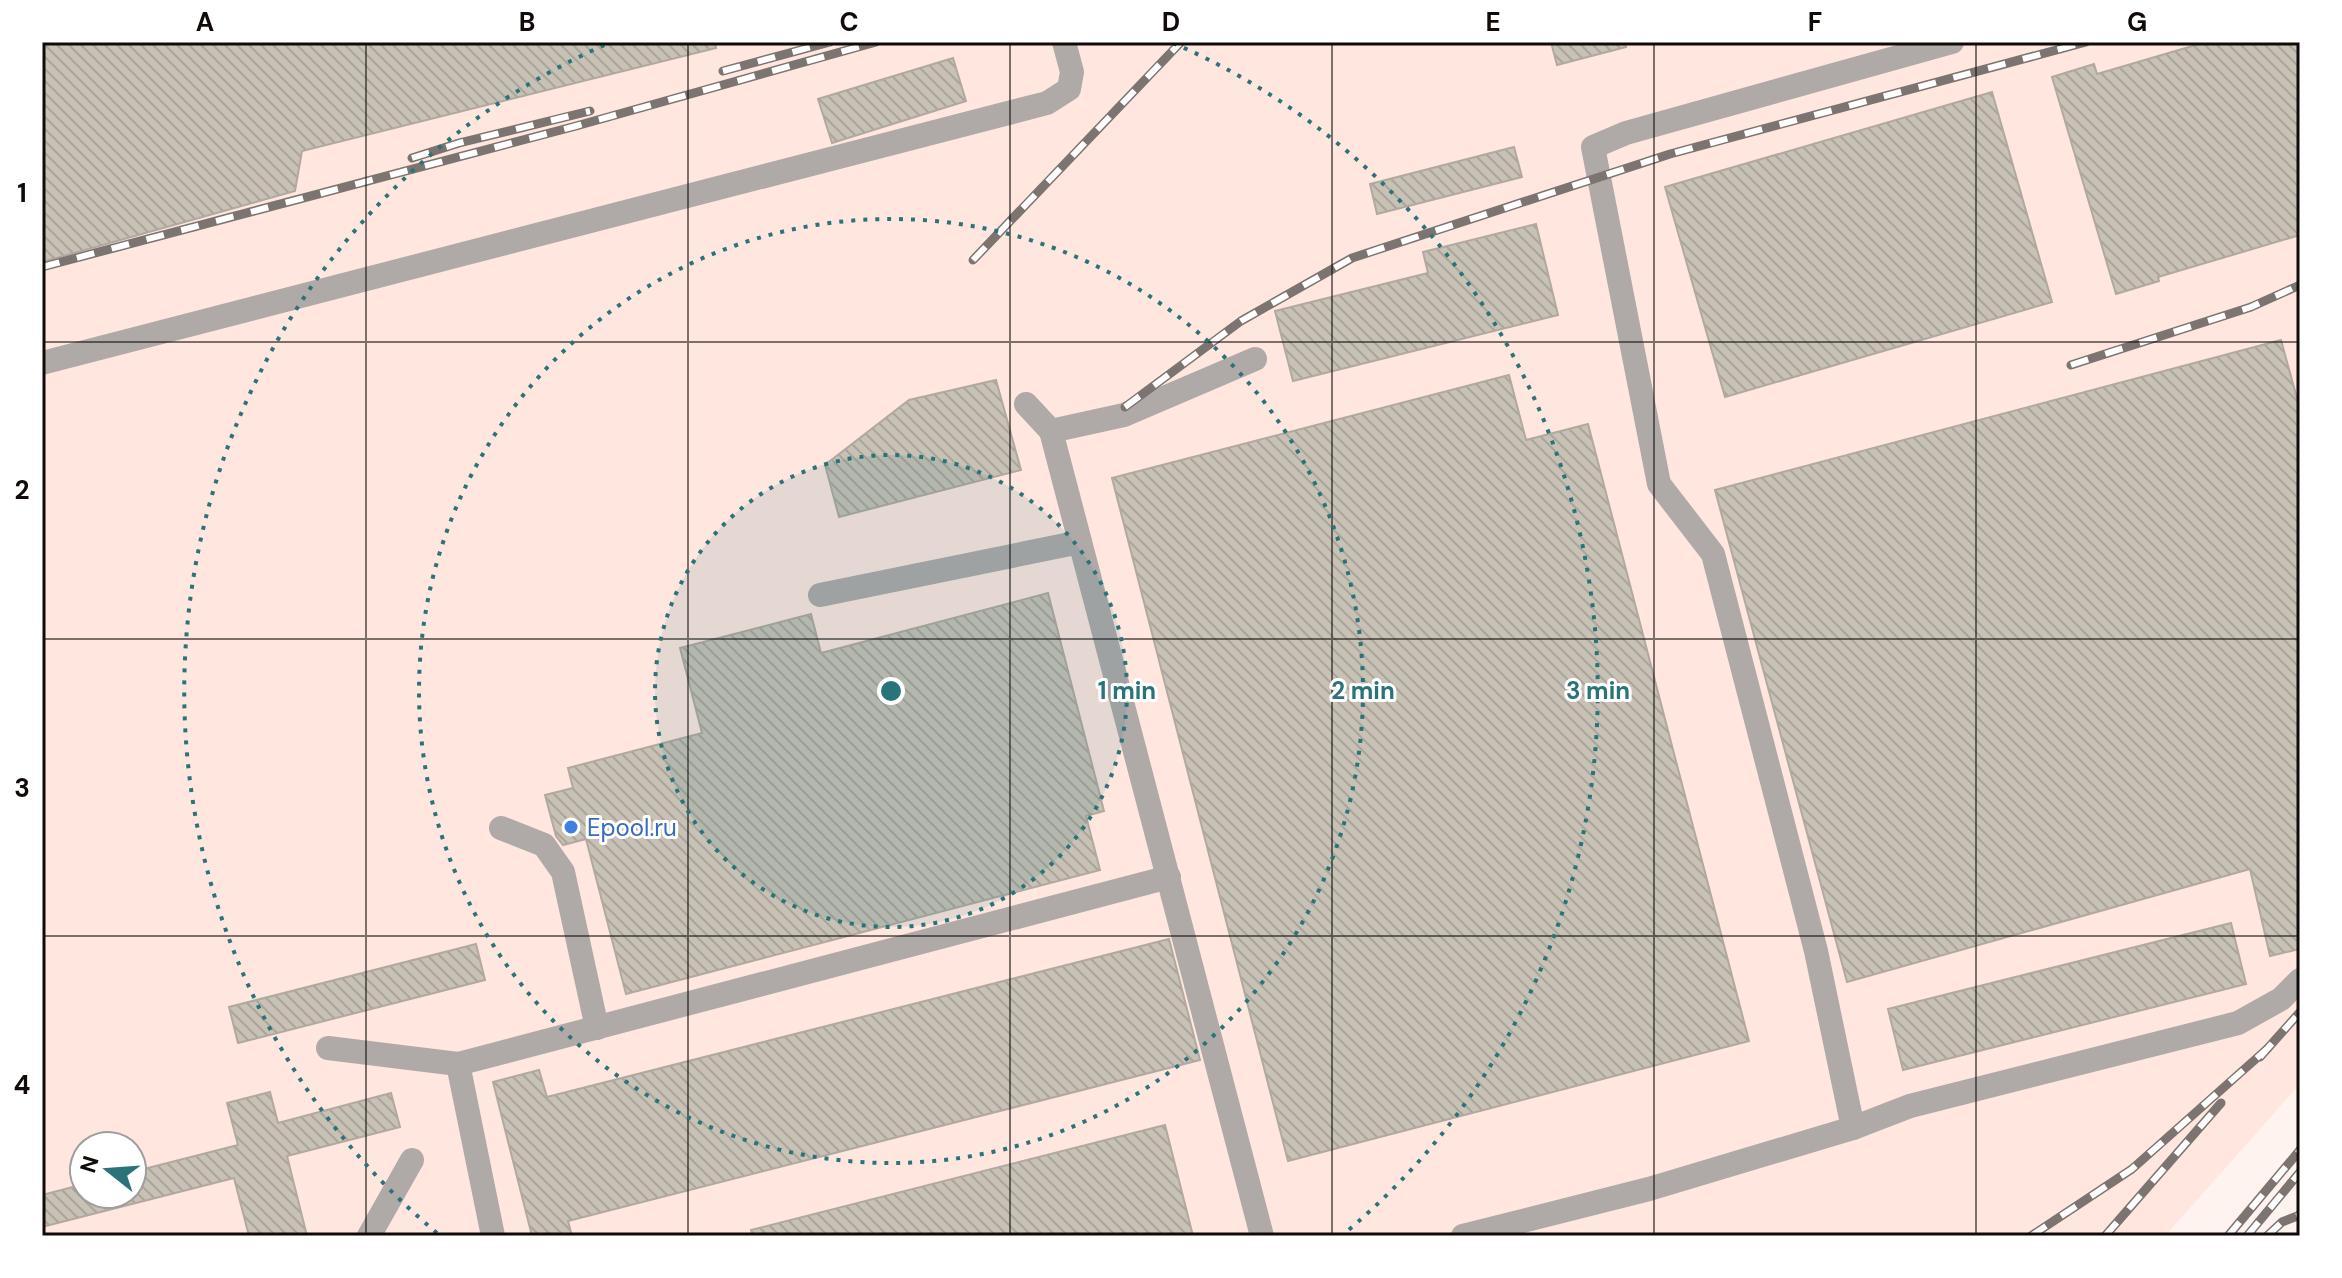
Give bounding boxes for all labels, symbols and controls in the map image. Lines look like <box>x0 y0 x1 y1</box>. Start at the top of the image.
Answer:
text: A <box>196 5 214 39</box>
text: B <box>519 5 535 39</box>
text: C <box>839 5 859 39</box>
text: D <box>1162 5 1180 39</box>
text: E <box>1485 5 1501 39</box>
text: F <box>1808 5 1822 39</box>
text: G <box>2127 5 2147 39</box>
text: 1 <box>17 176 27 210</box>
text: 2 <box>14 473 30 507</box>
text: 1 min <box>1098 675 1156 706</box>
text: 2 min <box>1331 675 1395 706</box>
text: 3 min <box>1566 675 1630 706</box>
centre of rings <box>877 677 905 705</box>
text: 3 <box>14 771 30 805</box>
place label: Epool.ru <box>587 812 677 843</box>
marker: Epool.ru <box>562 818 580 836</box>
text: 4 <box>14 1068 30 1102</box>
north arrow <box>68 1130 148 1210</box>
text: N <box>73 1152 106 1176</box>

